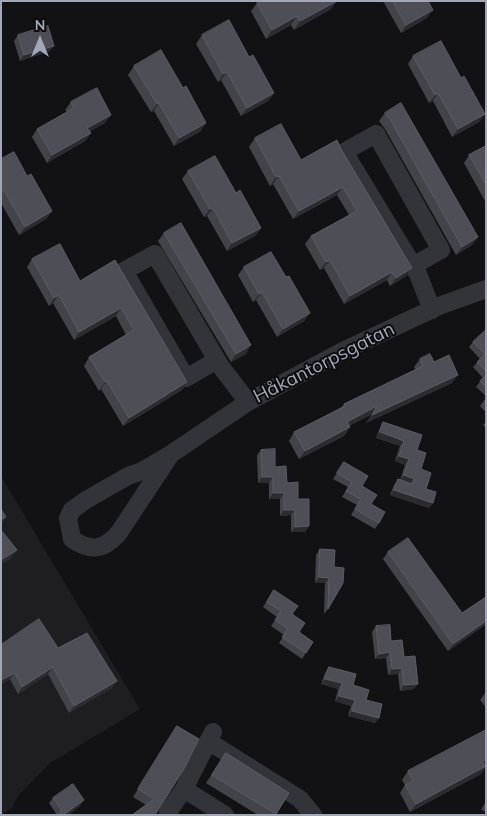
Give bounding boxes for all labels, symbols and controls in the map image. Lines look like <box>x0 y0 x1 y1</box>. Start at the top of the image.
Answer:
north arrow <box>15 15 65 65</box>
text: N <box>35 16 45 34</box>
street label: Håkantorpsgatan <box>250 318 398 408</box>

